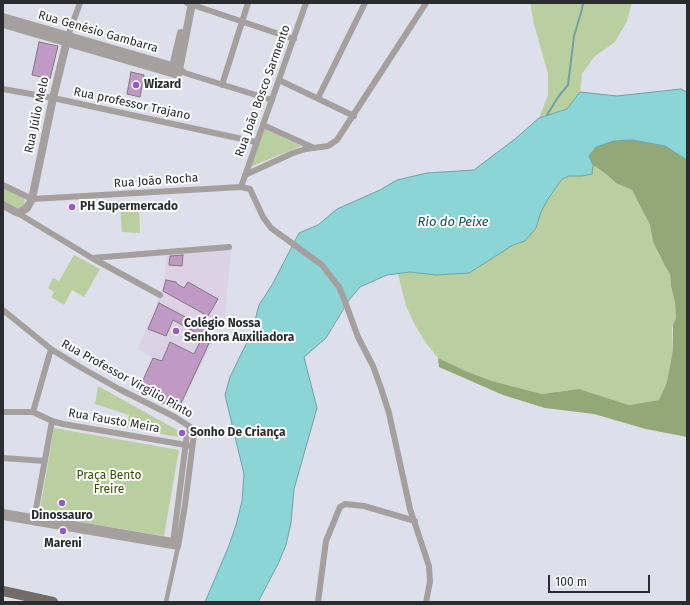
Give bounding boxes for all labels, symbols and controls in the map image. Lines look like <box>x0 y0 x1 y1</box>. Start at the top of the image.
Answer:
street label: Rua Genésio Gambarra <box>36 8 160 56</box>
street label: Rua João Bosco Sarmento <box>232 23 294 159</box>
street label: Rua Júlio Melo <box>22 75 52 155</box>
place label: Wizard <box>144 78 181 92</box>
marker: Wizard <box>131 80 141 90</box>
street label: Rua professor Trajano <box>72 85 192 123</box>
street label: Rua João Rocha <box>113 171 199 191</box>
place label: PH Supermercado <box>80 200 178 214</box>
marker: PH Supermercado <box>67 202 77 212</box>
water label: Rio do Peixe <box>417 214 489 230</box>
place label: Colégio Nossa Senhora Auxiliadora <box>184 317 294 345</box>
marker: Colégio Nossa Senhora Auxiliadora <box>171 326 181 336</box>
street label: Rua Professor Virgílio Pinto <box>59 337 195 421</box>
street label: Rua Fausto Meira <box>67 406 161 436</box>
place label: Sonho De Criança <box>190 426 286 440</box>
marker: Sonho De Criança <box>177 428 187 438</box>
park label: Praça Bento Freire <box>77 469 141 497</box>
marker: Dinossauro <box>57 498 67 508</box>
place label: Dinossauro <box>31 509 93 523</box>
marker: Mareni <box>58 526 68 536</box>
place label: Mareni <box>44 537 82 551</box>
scale bar <box>550 567 652 593</box>
text: 100 m <box>555 575 587 589</box>

